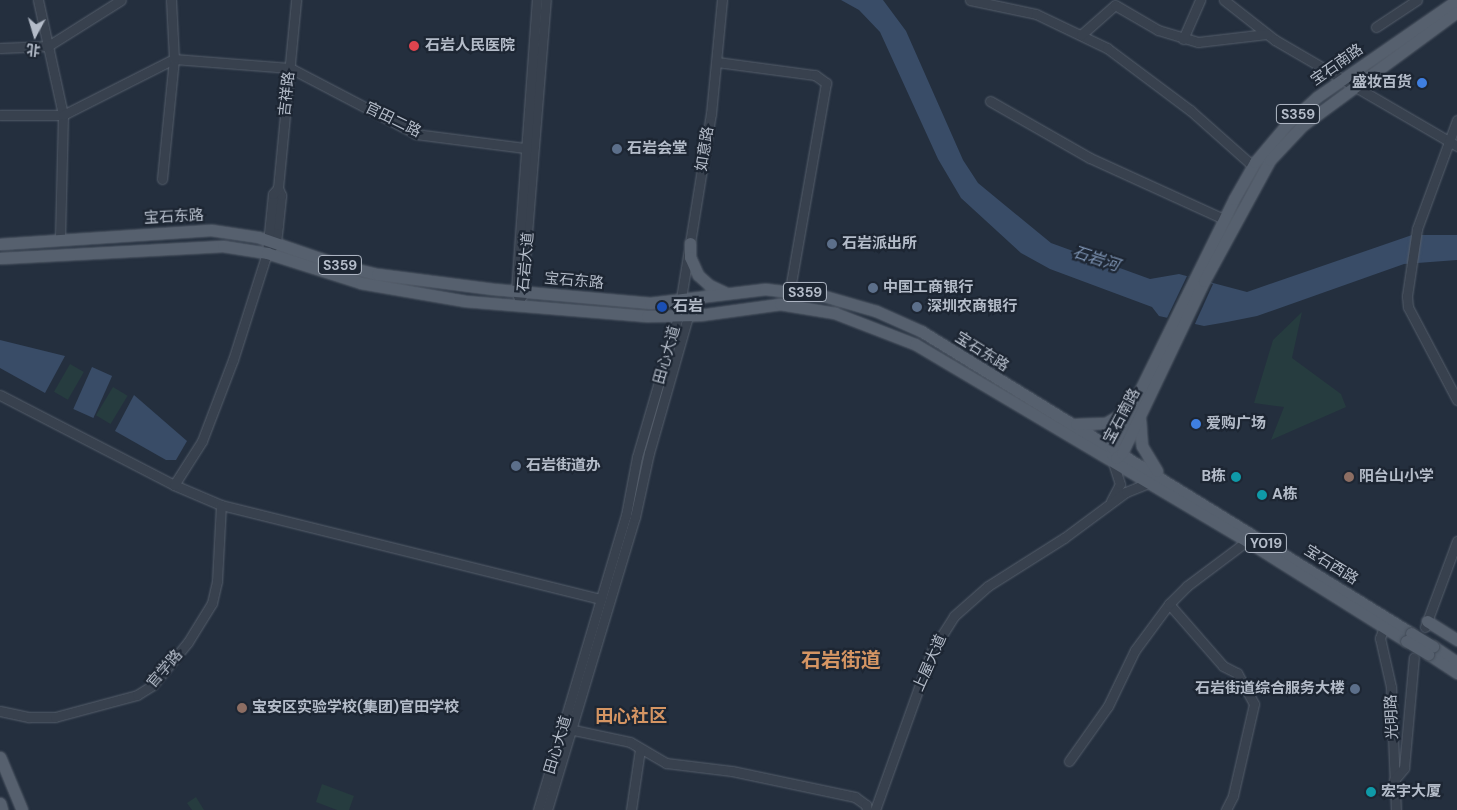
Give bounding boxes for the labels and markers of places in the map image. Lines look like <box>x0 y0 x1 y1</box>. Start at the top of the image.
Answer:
place label: 石岩人民医院 <box>425 37 515 55</box>
marker: 石岩人民医院 <box>407 39 421 53</box>
place label: 盛妆百货 <box>1352 74 1412 92</box>
marker: 盛妆百货 <box>1416 77 1428 89</box>
place label: 石岩会堂 <box>627 140 687 158</box>
marker: 石岩会堂 <box>611 143 623 155</box>
place label: 石岩派出所 <box>842 235 917 253</box>
marker: 石岩派出所 <box>826 238 838 250</box>
place label: 中国工商银行 <box>883 279 973 297</box>
marker: 中国工商银行 <box>867 282 879 294</box>
place label: 石岩 <box>673 298 703 316</box>
place label: 深圳农商银行 <box>927 298 1017 316</box>
marker: 石岩 <box>655 300 669 314</box>
marker: 深圳农商银行 <box>911 301 923 313</box>
place label: 爱购广场 <box>1206 415 1266 433</box>
marker: 爱购广场 <box>1190 418 1202 430</box>
place label: 石岩街道办 <box>526 457 601 475</box>
marker: 石岩街道办 <box>510 460 522 472</box>
place label: B栋 <box>1201 468 1226 486</box>
place label: 阳台山小学 <box>1359 468 1434 486</box>
marker: B栋 <box>1230 471 1242 483</box>
marker: 阳台山小学 <box>1343 471 1355 483</box>
place label: A栋 <box>1272 486 1298 504</box>
marker: A栋 <box>1256 489 1268 501</box>
place label: 石岩街道综合服务大楼 <box>1195 680 1345 698</box>
marker: 石岩街道综合服务大楼 <box>1349 683 1361 695</box>
place label: 宝安区实验学校(集团)官田学校 <box>252 699 459 717</box>
marker: 宝安区实验学校(集团)官田学校 <box>236 702 248 714</box>
place label: 宏宇大厦 <box>1381 783 1441 801</box>
marker: 宏宇大厦 <box>1365 786 1377 798</box>

